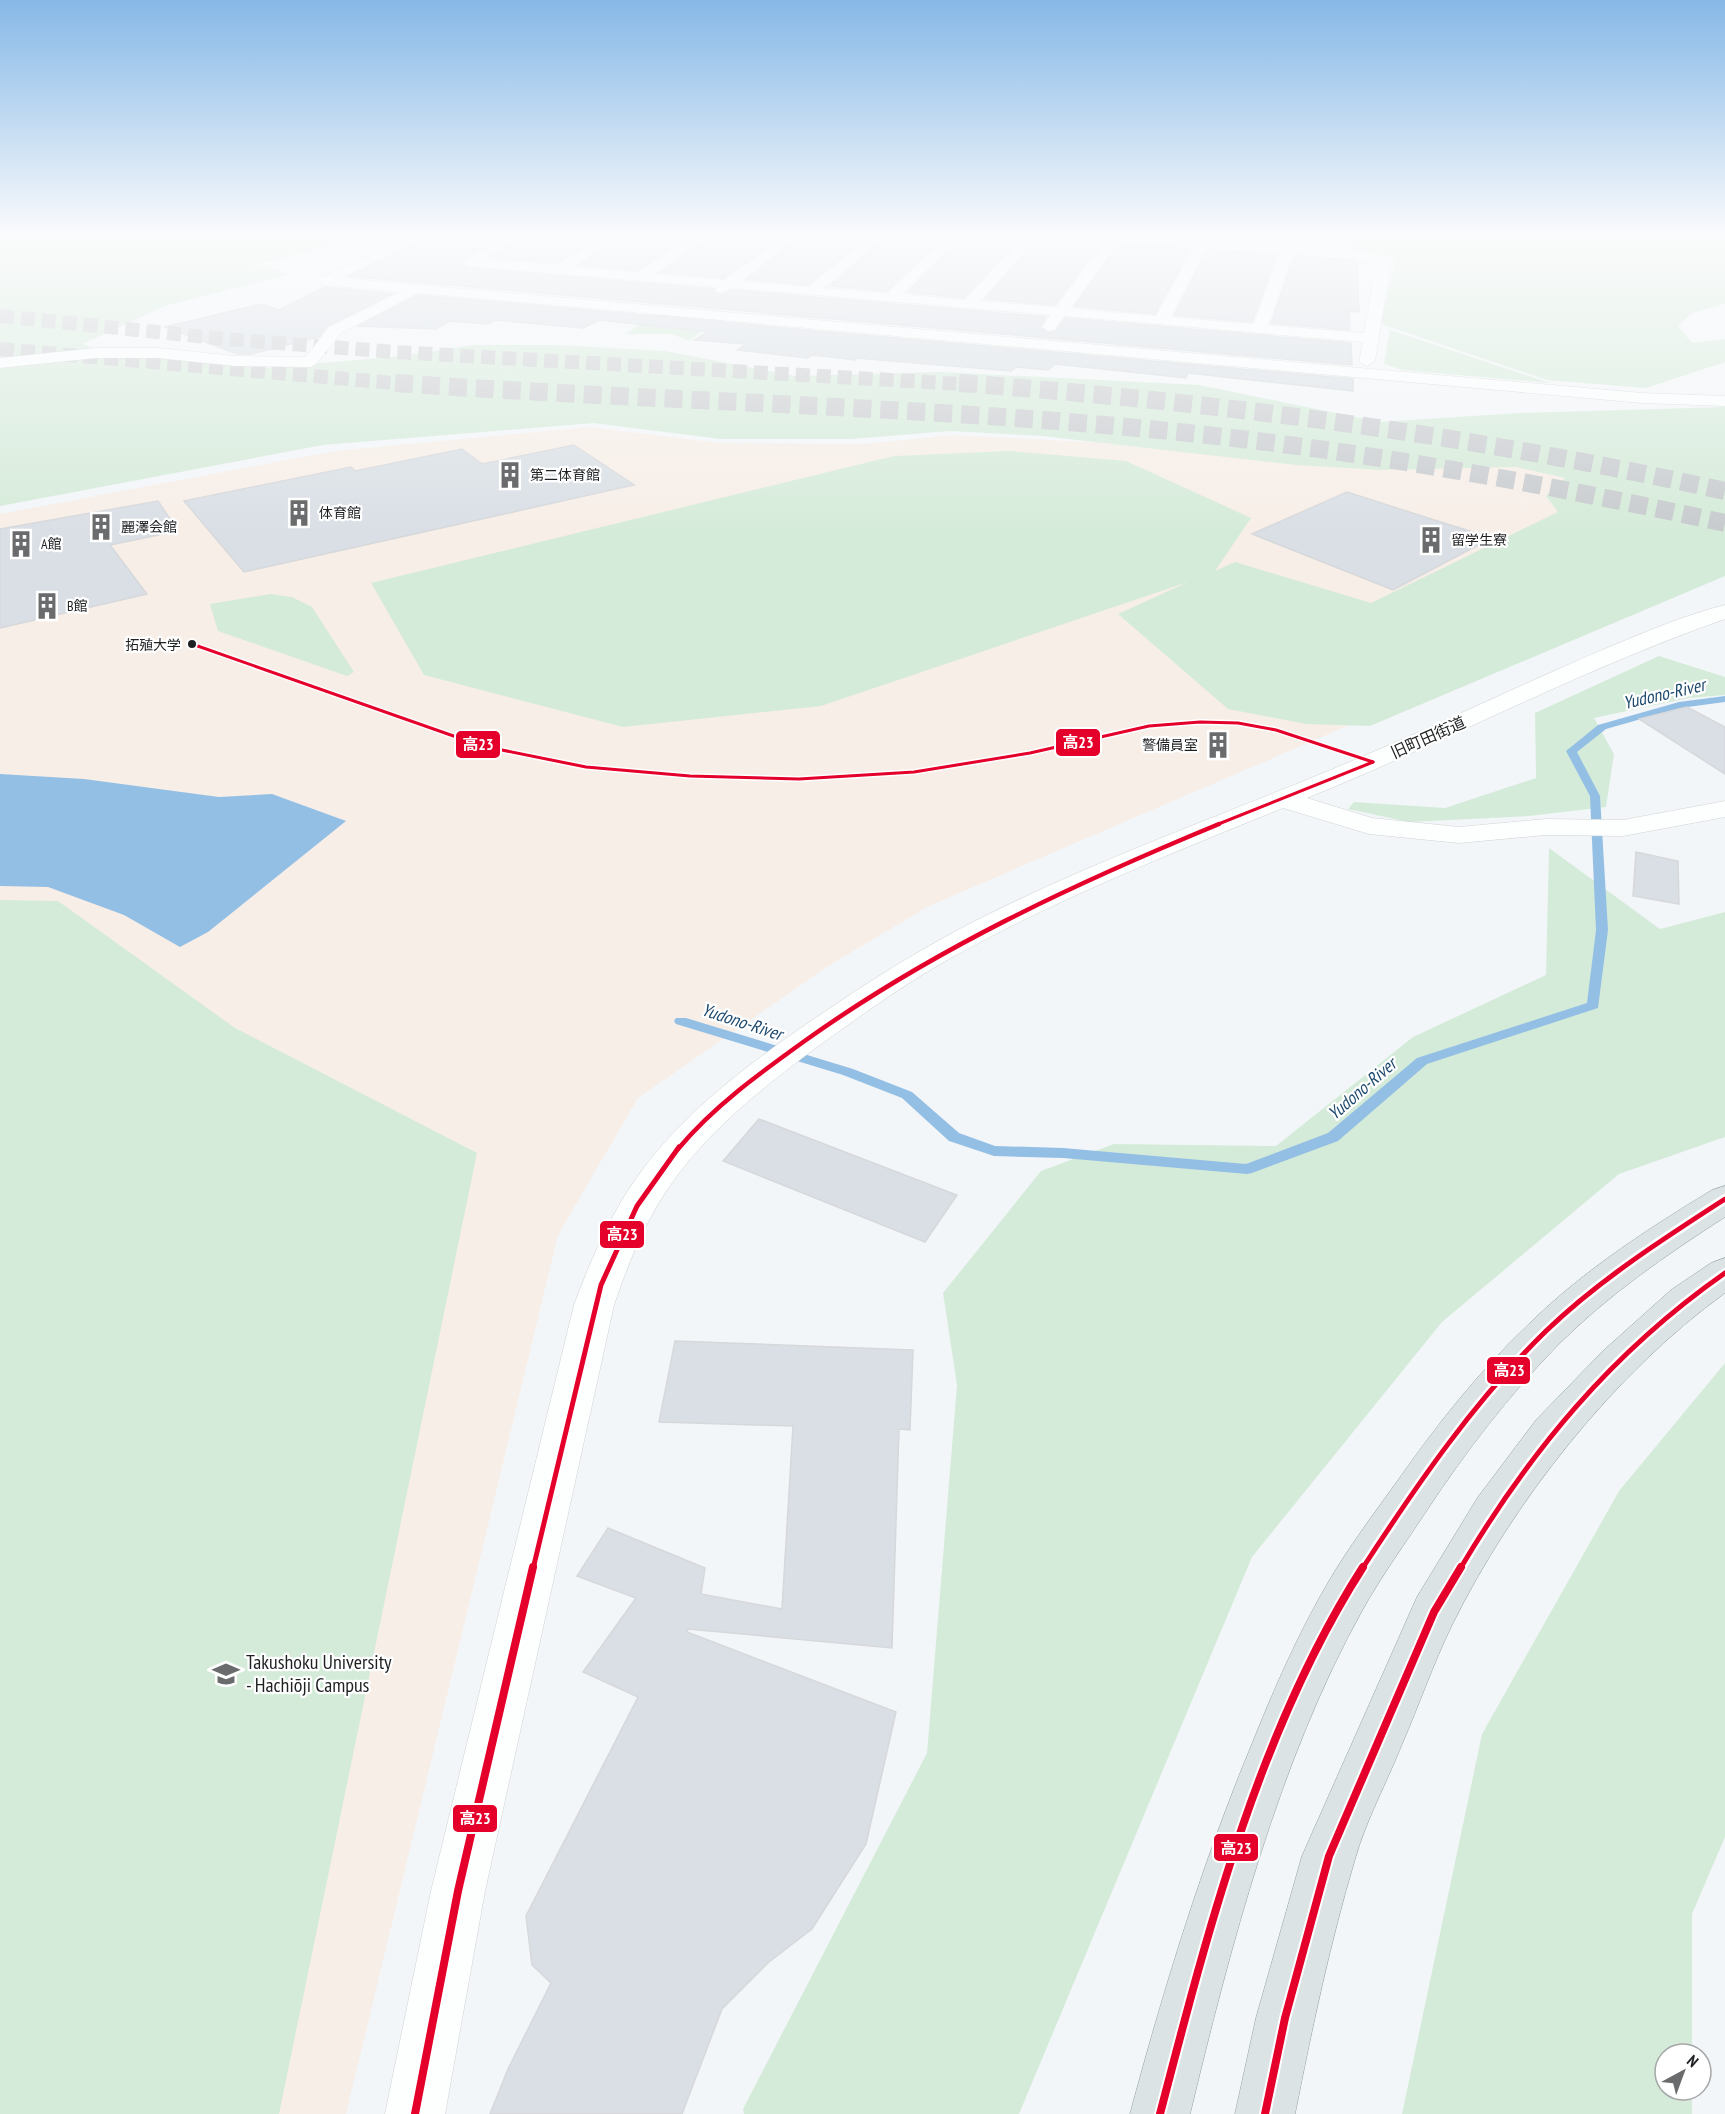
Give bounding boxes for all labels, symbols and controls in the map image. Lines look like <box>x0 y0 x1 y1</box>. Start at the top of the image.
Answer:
building icon: 第二体育館 <box>495 460 525 490</box>
place label: 第二体育館 <box>530 466 600 484</box>
building icon: 体育館 <box>284 498 314 528</box>
place label: 体育館 <box>319 504 361 522</box>
building icon: 麗澤会館 <box>86 512 116 542</box>
place label: 麗澤会館 <box>121 518 177 536</box>
building icon: 留学生寮 <box>1416 525 1446 555</box>
building icon: A館 <box>6 529 36 559</box>
place label: 留学生寮 <box>1451 531 1507 549</box>
place label: A館 <box>41 535 62 553</box>
building icon: B館 <box>32 591 62 621</box>
place label: B館 <box>67 597 88 615</box>
place label: 拓殖大学 <box>125 636 181 654</box>
marker: 拓殖大学 <box>186 638 198 650</box>
water label: Yudono-River <box>1621 672 1710 714</box>
street label: 旧町田街道 <box>1387 712 1469 762</box>
line badge: 高23 <box>1055 728 1101 757</box>
line badge: 高23 <box>455 730 501 759</box>
building icon: 警備員室 <box>1203 730 1233 760</box>
text: 高23 <box>1062 732 1094 752</box>
text: 高23 <box>462 734 494 754</box>
place label: 警備員室 <box>1142 736 1198 754</box>
water label: Yudono-River <box>699 998 788 1046</box>
water label: Yudono-River <box>1323 1051 1403 1125</box>
line badge: 高23 <box>599 1220 645 1249</box>
text: 高23 <box>606 1224 638 1244</box>
line badge: 高23 <box>1486 1356 1531 1385</box>
text: 高23 <box>1493 1360 1525 1380</box>
place label: Takushoku University - Hachiōji Campus <box>246 1649 392 1698</box>
school or university icon: Takushoku University - Hachiōji Campus <box>211 1659 241 1689</box>
line badge: 高23 <box>452 1804 498 1833</box>
text: 高23 <box>459 1808 491 1828</box>
line badge: 高23 <box>1213 1833 1259 1862</box>
text: 高23 <box>1220 1838 1252 1858</box>
north arrow <box>1653 2042 1713 2102</box>
text: N <box>1683 2050 1703 2071</box>

